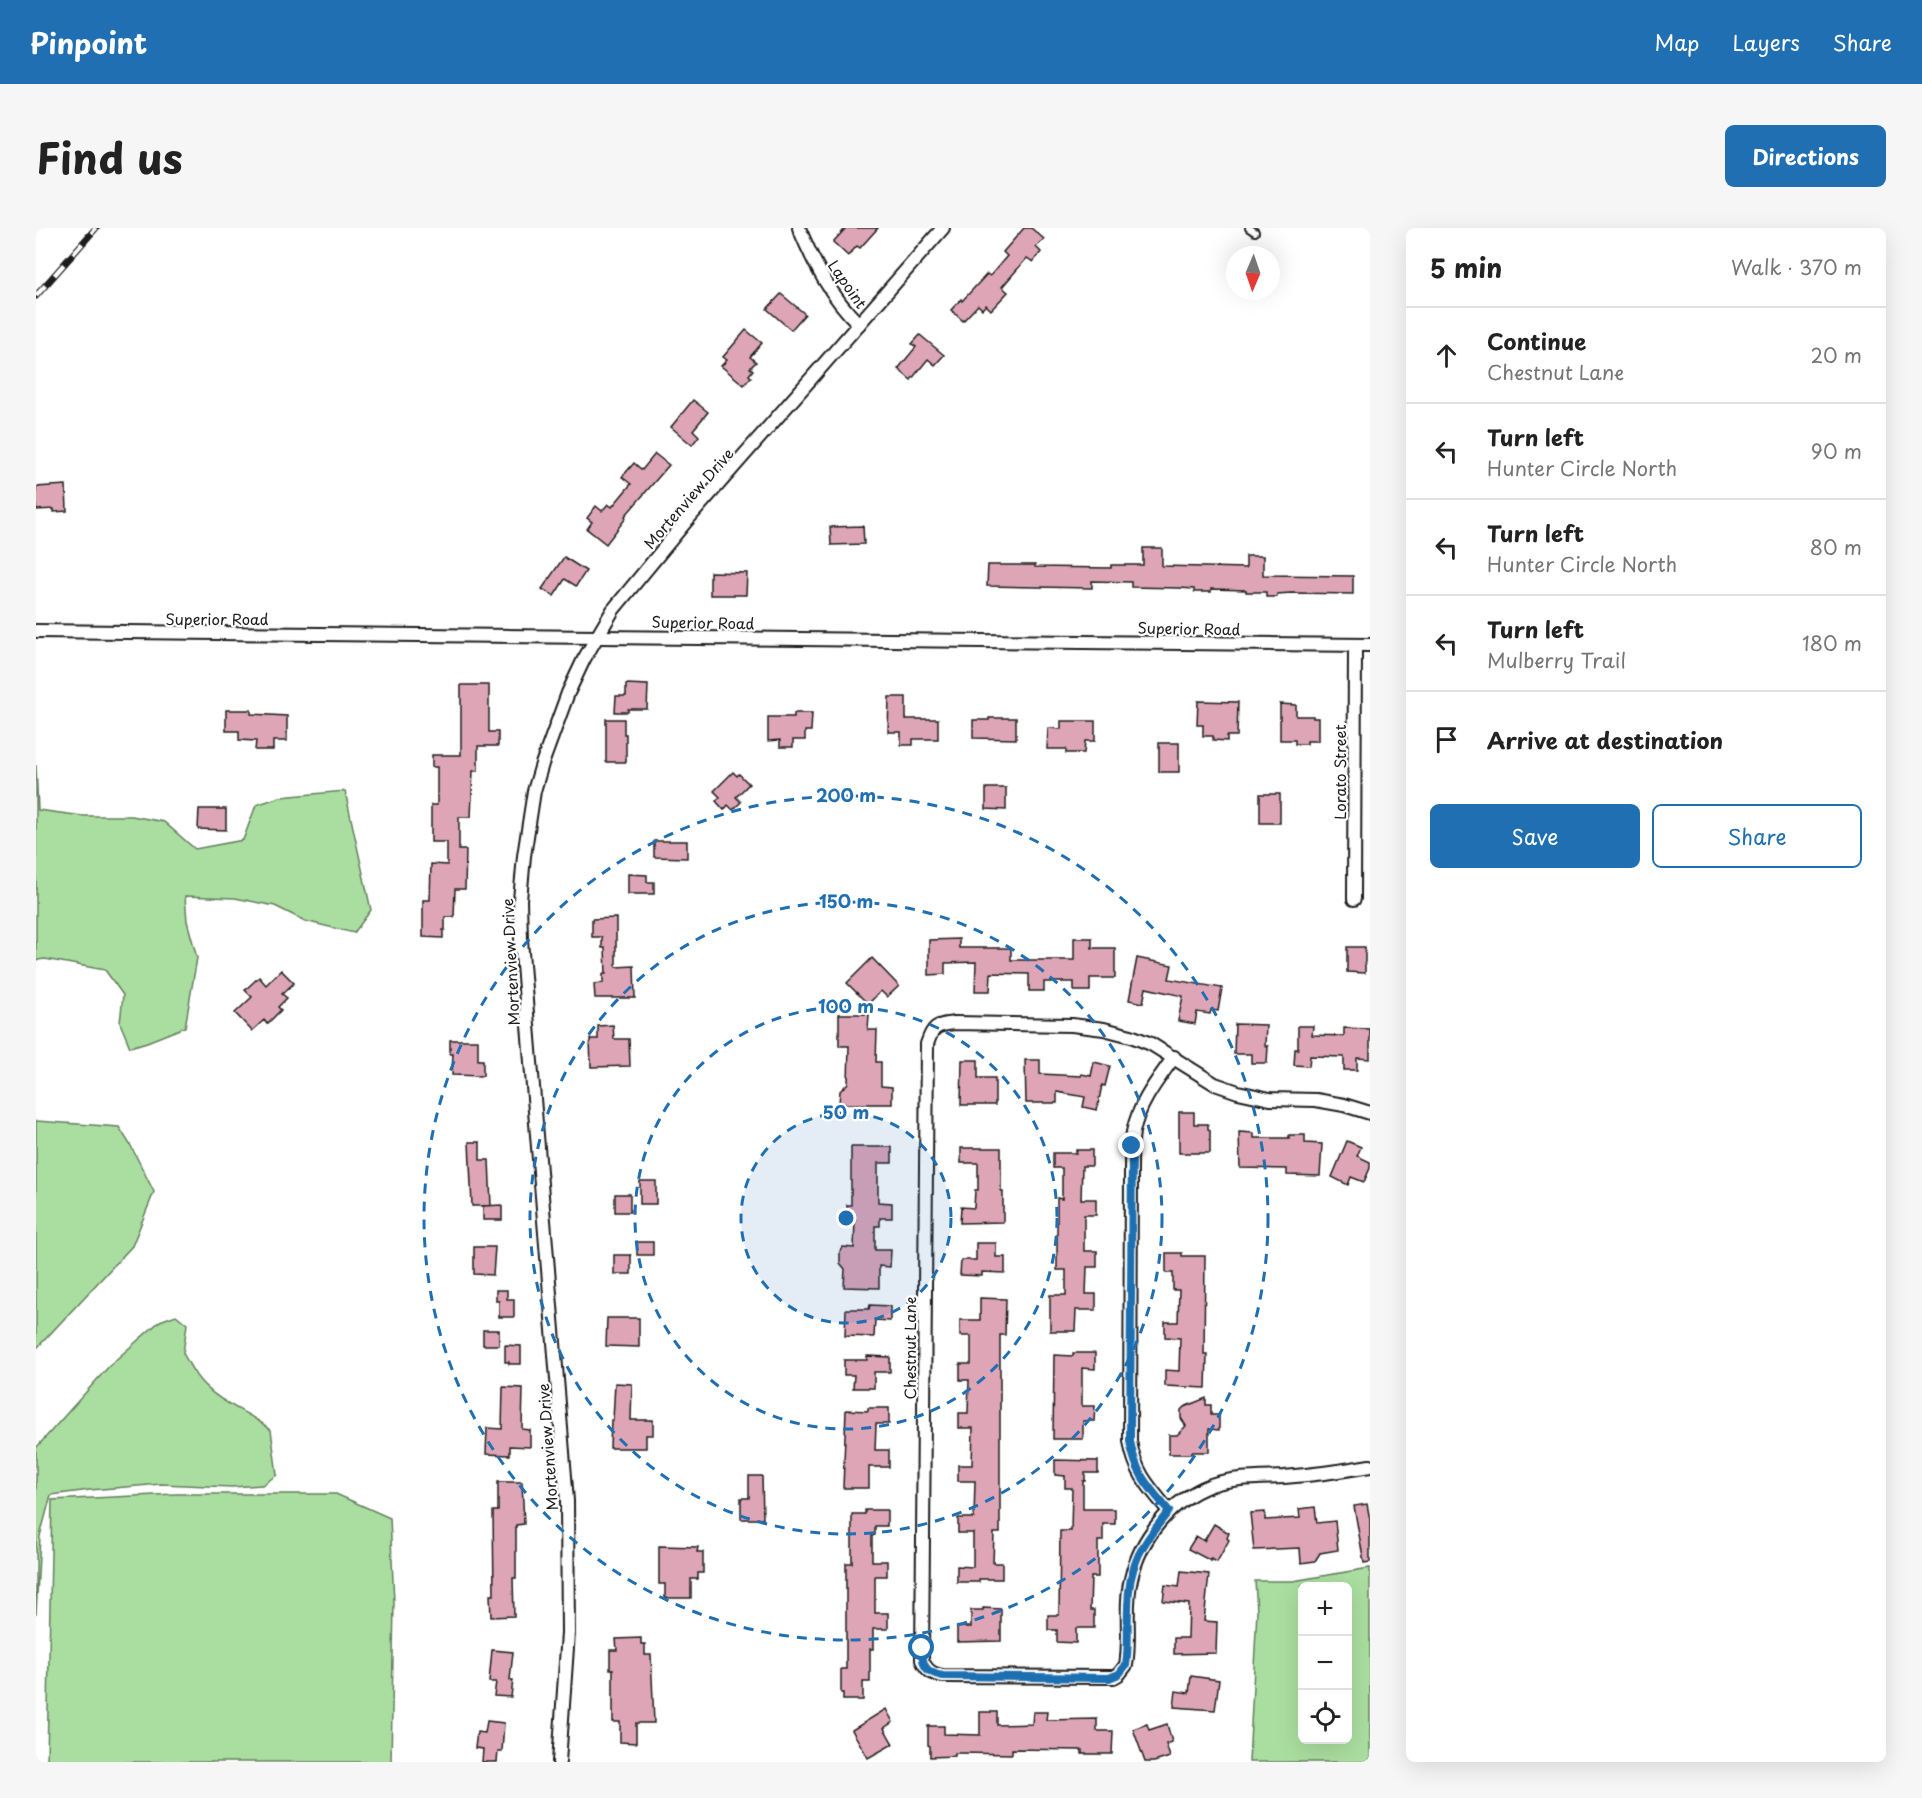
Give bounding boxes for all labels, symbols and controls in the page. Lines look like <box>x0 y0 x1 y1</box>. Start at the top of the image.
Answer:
text: Pinpoint <box>30 21 147 64</box>
text: Map <box>1655 26 1699 58</box>
text: Layers <box>1732 26 1800 58</box>
text: Share <box>1833 26 1892 58</box>
text: Find us <box>36 125 183 188</box>
button: Directions <box>1725 125 1886 187</box>
north arrow <box>1226 246 1280 300</box>
text: 5 min <box>1430 248 1502 287</box>
text: Walk · 370 m <box>1731 252 1862 282</box>
street label: Lapoint <box>823 255 873 313</box>
text: Continue <box>1487 324 1586 357</box>
icon: ahead <box>1430 339 1463 372</box>
text: 20 m <box>1810 340 1862 370</box>
text: Chestnut Lane <box>1487 357 1624 387</box>
text: Turn left <box>1487 420 1584 453</box>
icon: left <box>1430 435 1463 468</box>
text: 90 m <box>1811 436 1862 466</box>
street label: Mortenview Drive <box>638 442 738 554</box>
text: Hunter Circle North <box>1487 453 1677 483</box>
text: Turn left <box>1487 516 1584 549</box>
icon: left <box>1430 531 1463 564</box>
text: 80 m <box>1810 532 1862 562</box>
text: Hunter Circle North <box>1487 549 1677 579</box>
street label: Superior Road <box>166 607 269 630</box>
street label: Superior Road <box>651 610 755 634</box>
text: Turn left <box>1487 612 1584 645</box>
street label: Superior Road <box>1137 616 1241 640</box>
icon: left <box>1430 627 1463 660</box>
text: 180 m <box>1802 628 1862 658</box>
text: Mulberry Trail <box>1487 645 1626 675</box>
icon: arrive <box>1430 723 1463 756</box>
text: Arrive at destination <box>1487 723 1723 756</box>
street label: Lorato Street <box>1328 724 1351 820</box>
text: 200 m <box>816 781 876 808</box>
button: Save <box>1430 804 1640 868</box>
button: Share <box>1652 804 1862 868</box>
text: 150 m <box>819 887 873 914</box>
street label: Mortenview Drive <box>495 898 525 1026</box>
text: 100 m <box>818 992 874 1019</box>
text: 50 m <box>823 1098 869 1125</box>
route end <box>1118 1132 1144 1158</box>
centre of rings <box>836 1208 856 1228</box>
street label: Chestnut Lane <box>898 1297 921 1399</box>
street label: Mortenview Drive <box>531 1383 563 1511</box>
map controls <box>1298 1582 1352 1744</box>
button: + <box>1298 1582 1352 1636</box>
route start <box>908 1634 934 1660</box>
button: − <box>1298 1636 1352 1690</box>
button: locate <box>1298 1690 1352 1744</box>

